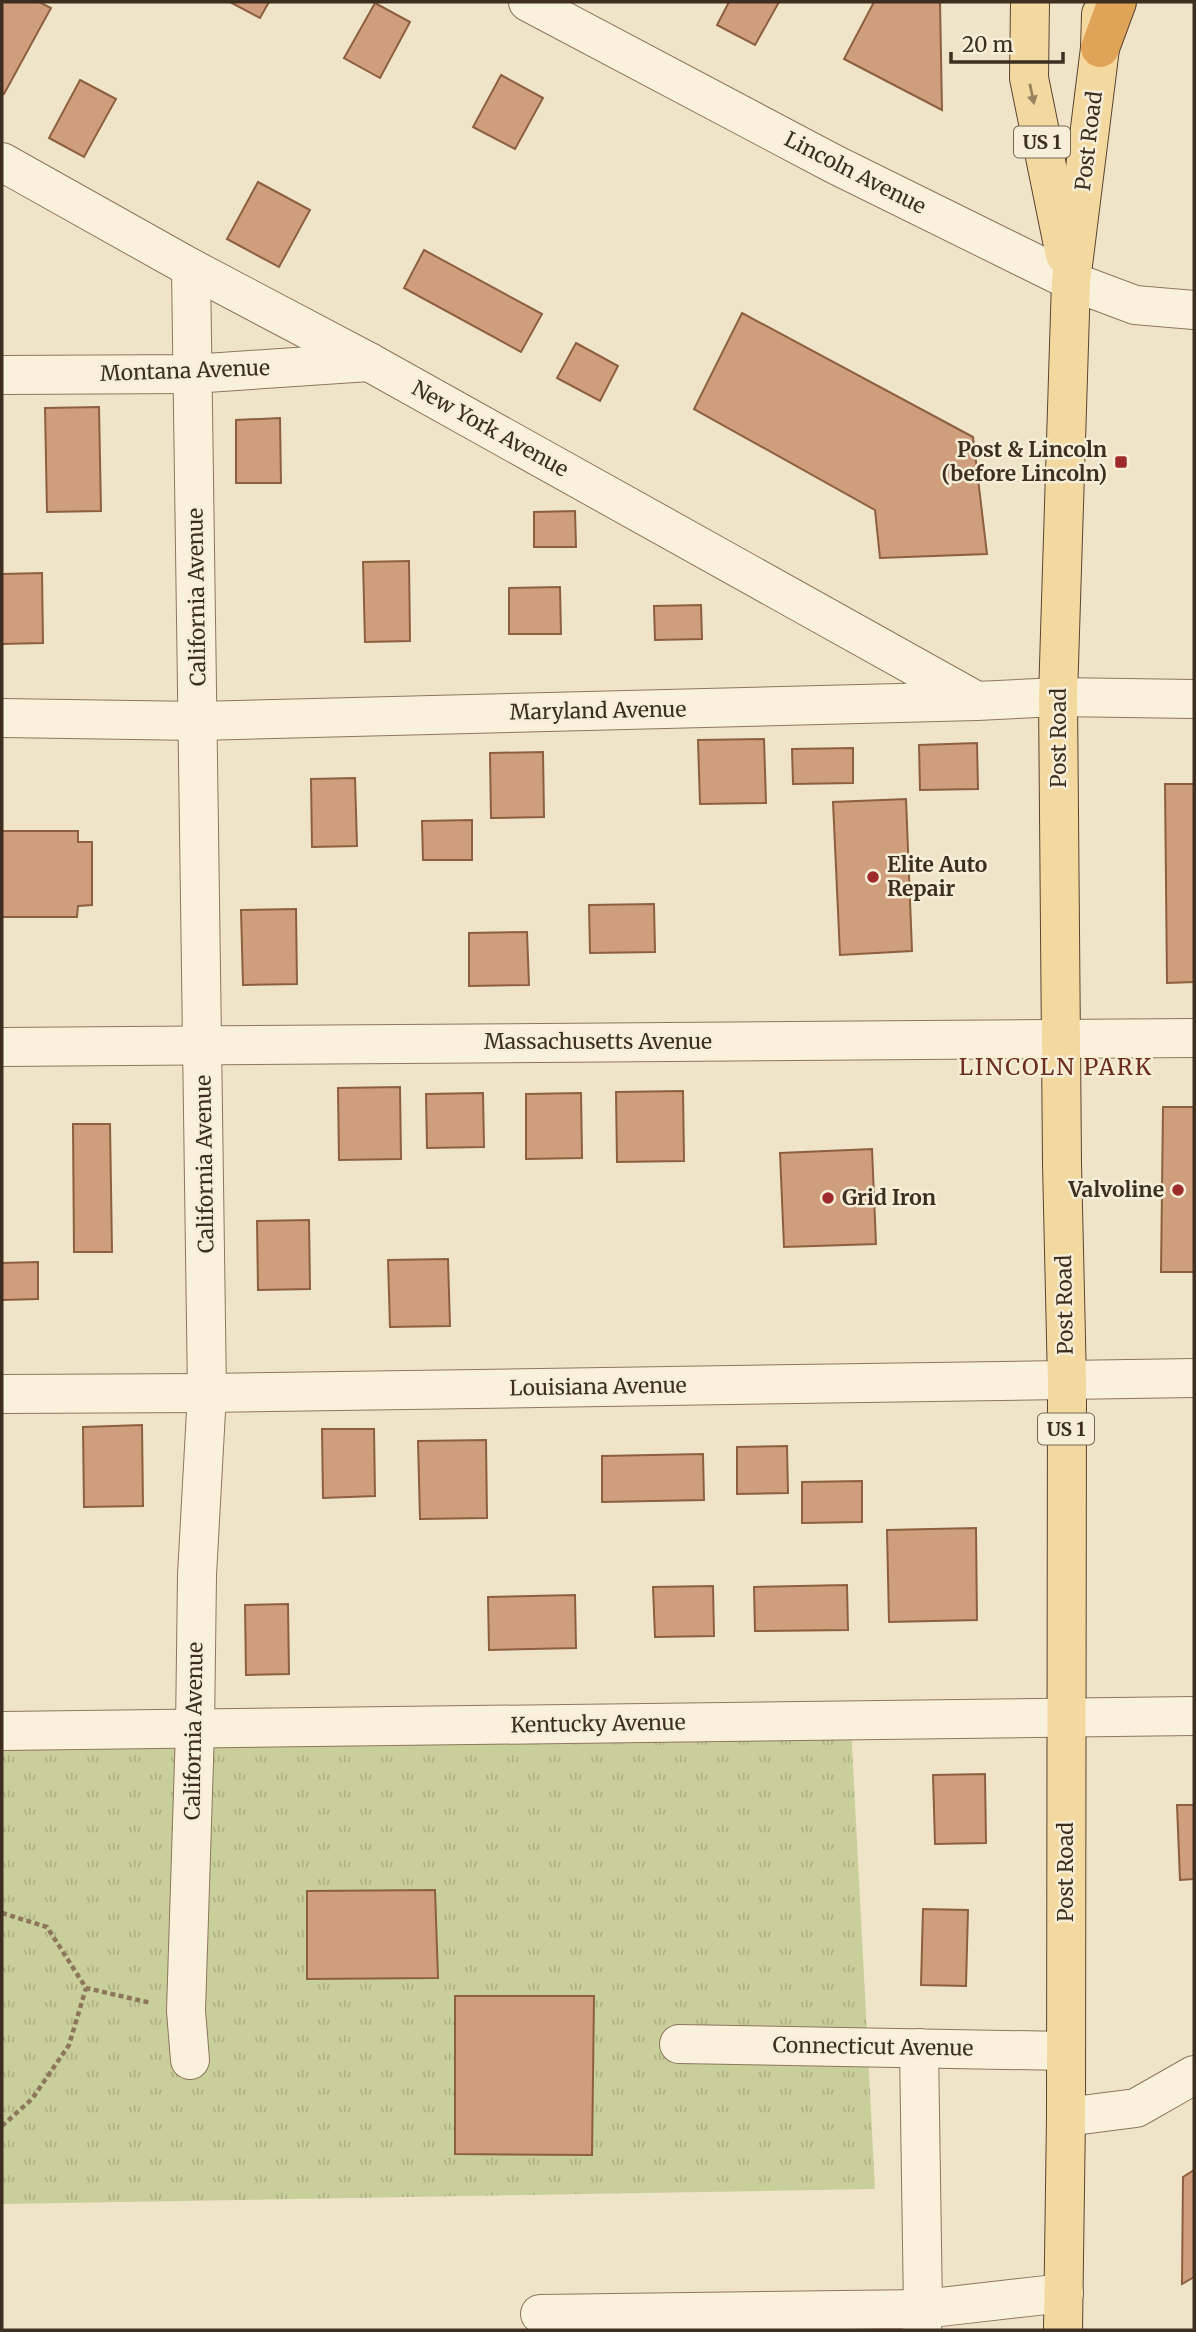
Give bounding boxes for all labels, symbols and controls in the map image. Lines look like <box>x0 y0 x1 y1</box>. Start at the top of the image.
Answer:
scale bar <box>951 21 1063 65</box>
text: 20 m <box>962 31 1014 58</box>
one-way arrow <box>1027 83 1038 105</box>
street label: Post Road <box>1069 89 1108 192</box>
street label: Lincoln Avenue <box>780 125 931 220</box>
road number: US 1 <box>1014 126 1070 158</box>
street label: Montana Avenue <box>100 354 270 387</box>
street label: New York Avenue <box>407 374 573 483</box>
place label: Post & Lincoln (before Lincoln) <box>941 436 1107 487</box>
marker: Post & Lincoln (before Lincoln) <box>1113 454 1129 470</box>
street label: California Avenue <box>181 508 212 686</box>
street label: Post Road <box>1045 688 1072 788</box>
street label: Maryland Avenue <box>509 695 687 726</box>
place label: Elite Auto Repair <box>887 851 987 902</box>
marker: Elite Auto Repair <box>865 869 881 885</box>
street label: Massachusetts Avenue <box>484 1028 712 1055</box>
district label: LINCOLN PARK <box>959 1052 1153 1081</box>
street label: California Avenue <box>189 1075 220 1253</box>
place label: Valvoline <box>1067 1176 1164 1203</box>
marker: Valvoline <box>1170 1182 1186 1198</box>
place label: Grid Iron <box>842 1184 936 1211</box>
marker: Grid Iron <box>820 1190 836 1206</box>
street label: Post Road <box>1050 1255 1079 1355</box>
street label: Louisiana Avenue <box>509 1371 687 1402</box>
road number: US 1 <box>1038 1414 1094 1444</box>
street label: California Avenue <box>178 1642 209 1820</box>
street label: Kentucky Avenue <box>510 1708 686 1739</box>
street label: Post Road <box>1052 1822 1079 1922</box>
street label: Connecticut Avenue <box>772 2031 974 2062</box>

